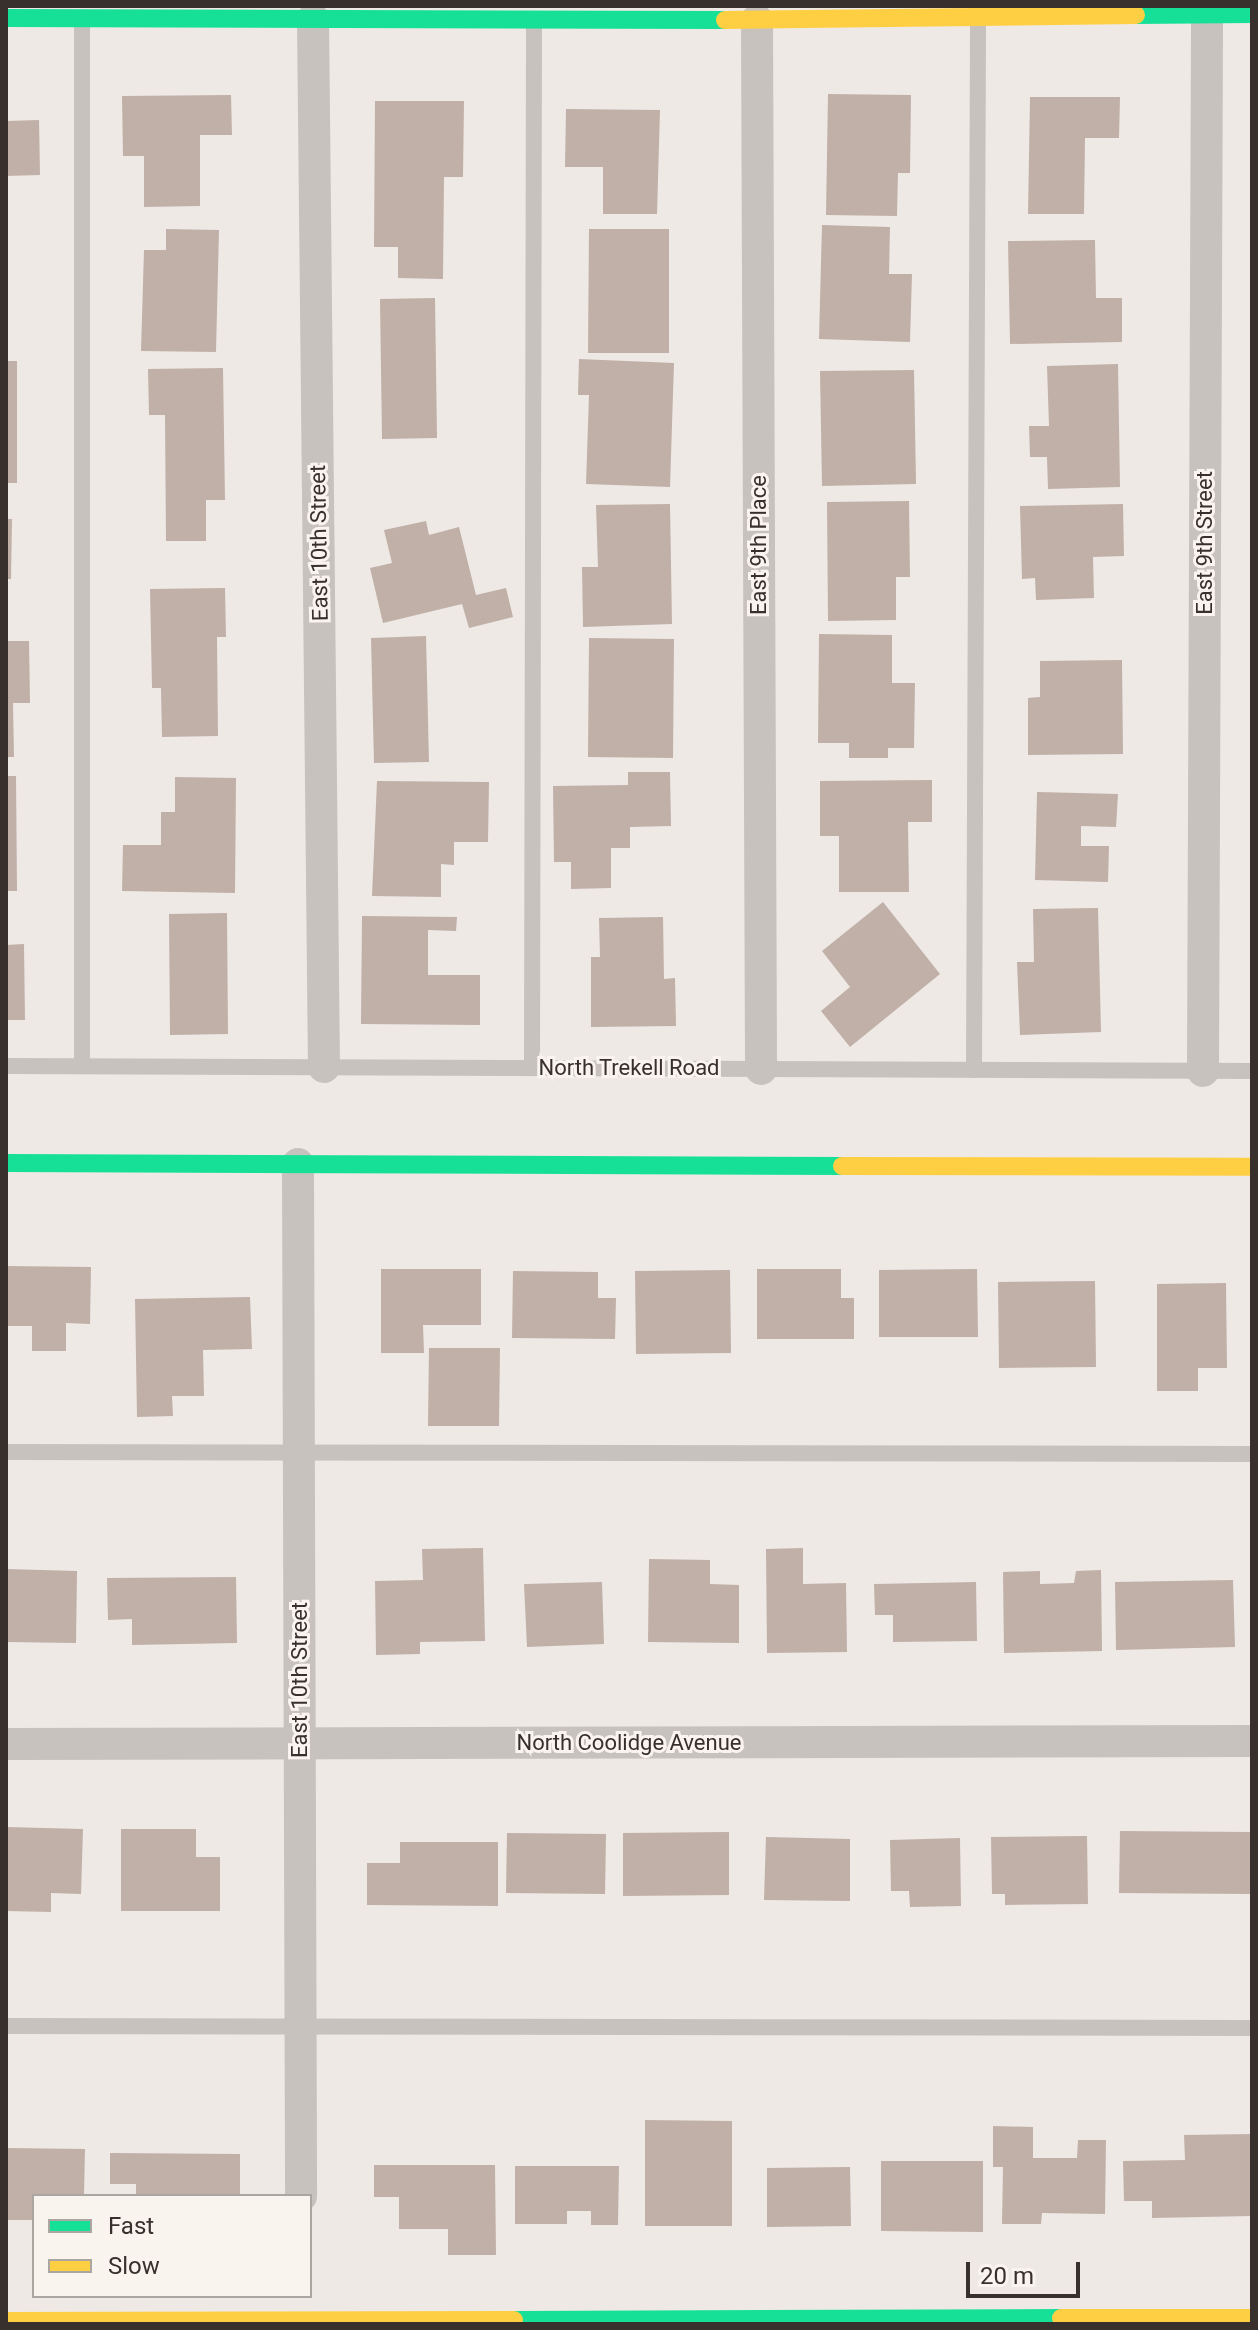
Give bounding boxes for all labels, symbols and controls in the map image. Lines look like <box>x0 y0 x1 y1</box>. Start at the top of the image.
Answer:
street label: East 10th Street <box>304 465 334 621</box>
street label: East 9th Street <box>1192 471 1218 615</box>
street label: East 9th Place <box>746 475 772 615</box>
street label: North Trekell Road <box>538 1055 720 1081</box>
street label: East 10th Street <box>287 1602 313 1758</box>
street label: North Coolidge Avenue <box>517 1730 741 1756</box>
legend <box>32 2194 312 2298</box>
text: Fast <box>108 2212 154 2240</box>
scale bar <box>970 2246 1084 2296</box>
text: Slow <box>108 2252 160 2280</box>
text: 20 m <box>980 2262 1034 2290</box>

